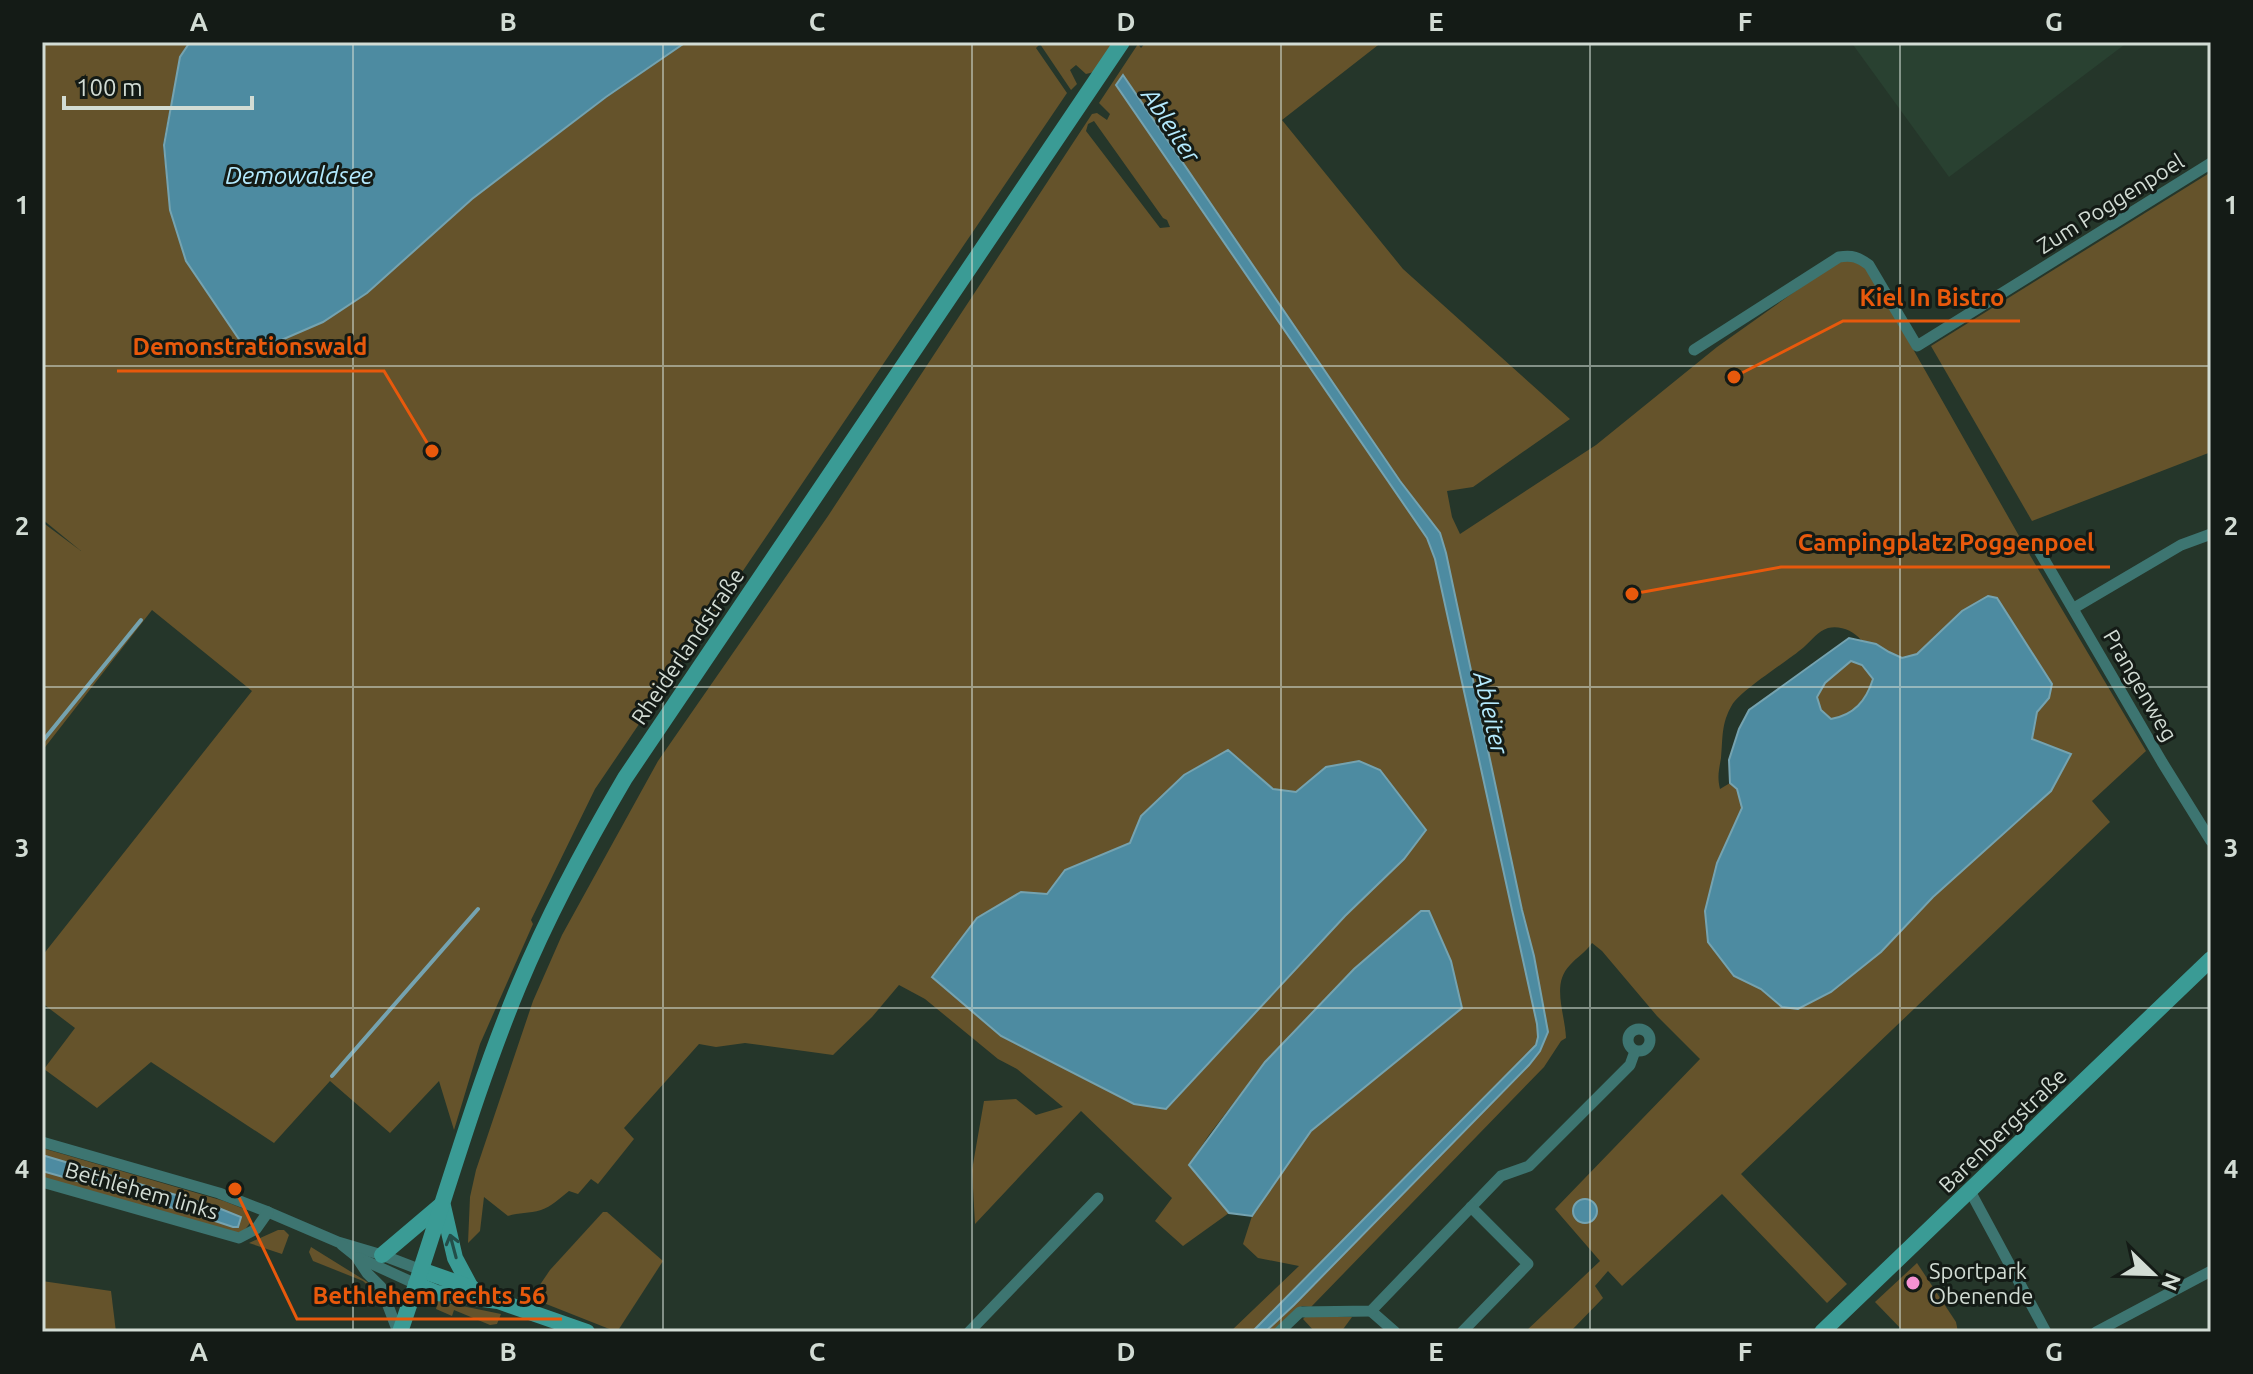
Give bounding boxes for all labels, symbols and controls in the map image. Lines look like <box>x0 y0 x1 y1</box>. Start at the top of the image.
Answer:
text: A <box>190 7 209 36</box>
text: B <box>499 7 517 36</box>
text: C <box>809 7 826 36</box>
text: D <box>1117 7 1135 36</box>
text: E <box>1428 7 1444 36</box>
text: F <box>1738 7 1752 36</box>
text: G <box>2045 7 2063 36</box>
scale bar <box>64 60 252 110</box>
text: 100 m <box>76 74 143 101</box>
water label: Ableiter <box>1136 82 1206 168</box>
street label: Zum Poggenpoel <box>2032 148 2188 258</box>
water label: Demowaldsee <box>225 162 373 189</box>
text: 1 <box>15 190 29 219</box>
text: 1 <box>2224 190 2238 219</box>
callout: Kiel In Bistro <box>1843 273 2020 321</box>
text: Kiel In Bistro <box>1859 284 2005 311</box>
callout: Demonstrationswald <box>117 323 384 371</box>
text: Demonstrationswald <box>133 333 367 360</box>
text: 2 <box>15 511 29 540</box>
text: 2 <box>2224 511 2238 540</box>
callout: Campingplatz Poggenpoel <box>1781 519 2110 567</box>
text: Campingplatz Poggenpoel <box>1798 529 2094 556</box>
street label: Rheiderlandstraße <box>625 563 749 729</box>
street label: Prangenweg <box>2099 625 2183 745</box>
water label: Ableiter <box>1468 668 1514 758</box>
text: 3 <box>15 833 29 862</box>
text: 3 <box>2224 833 2238 862</box>
street label: Barenbergstraße <box>1933 1063 2071 1197</box>
text: 4 <box>15 1154 29 1183</box>
text: 4 <box>2224 1154 2238 1183</box>
street label: Bethlehem links <box>62 1156 222 1224</box>
one-way arrow <box>445 1234 460 1260</box>
north arrow <box>2113 1234 2193 1314</box>
place label: Sportpark Obenende <box>1929 1258 2033 1308</box>
text: N <box>2157 1270 2187 1294</box>
callout: Bethlehem rechts 56 <box>297 1271 562 1319</box>
marker: Sportpark Obenende <box>1904 1274 1922 1292</box>
text: Bethlehem rechts 56 <box>312 1282 546 1309</box>
text: A <box>190 1337 209 1366</box>
text: B <box>499 1337 517 1366</box>
text: C <box>809 1337 826 1366</box>
text: D <box>1117 1337 1135 1366</box>
text: E <box>1428 1337 1444 1366</box>
text: F <box>1738 1337 1752 1366</box>
text: G <box>2045 1337 2063 1366</box>

